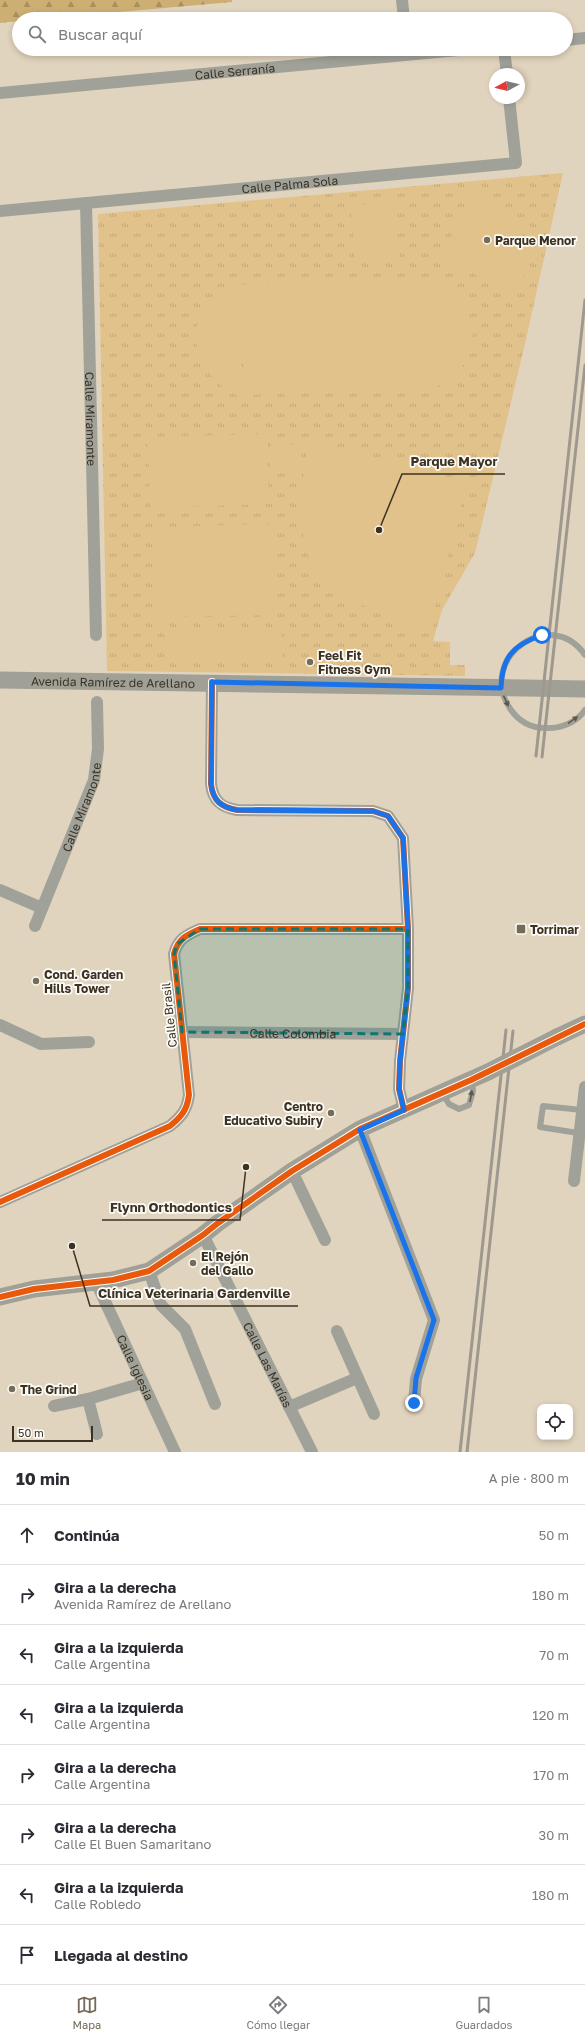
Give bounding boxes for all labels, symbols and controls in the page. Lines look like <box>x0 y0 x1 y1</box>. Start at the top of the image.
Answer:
search box <box>12 12 573 56</box>
icon: search <box>26 23 48 45</box>
text: Buscar aquí <box>58 25 142 43</box>
street label: Calle Serranía <box>194 60 276 82</box>
north arrow <box>489 68 525 104</box>
street label: Calle Palma Sola <box>241 172 339 196</box>
place label: Parque Menor <box>495 233 576 248</box>
marker: Parque Menor <box>482 235 492 245</box>
street label: Calle Miramonte <box>82 372 100 466</box>
callout: Parque Mayor <box>402 449 505 474</box>
text: Parque Mayor <box>411 453 497 469</box>
route start <box>533 626 551 644</box>
place label: Feel Fit Fitness Gym <box>318 648 391 677</box>
marker: Feel Fit Fitness Gym <box>305 657 315 667</box>
street label: Avenida Ramírez de Arellano <box>31 673 195 690</box>
one-way arrow <box>503 695 509 706</box>
one-way arrow <box>568 716 579 724</box>
street label: Calle Miramonte <box>58 761 104 854</box>
place label: Torrimar <box>530 922 579 937</box>
marker: Torrimar <box>515 923 527 935</box>
place label: Cond. Garden Hills Tower <box>44 967 123 996</box>
marker: Cond. Garden Hills Tower <box>31 976 41 986</box>
street label: Calle Brasil <box>158 982 180 1048</box>
street label: Calle Colombia <box>250 1025 336 1041</box>
one-way arrow <box>468 1090 474 1102</box>
place label: Centro Educativo Subiry <box>224 1099 324 1128</box>
marker: Centro Educativo Subiry <box>326 1108 336 1118</box>
callout: Flynn Orthodontics <box>102 1195 240 1220</box>
text: Flynn Orthodontics <box>110 1199 232 1215</box>
place label: El Rejón del Gallo <box>201 1249 253 1278</box>
marker: El Rejón del Gallo <box>188 1258 198 1268</box>
callout: Clínica Veterinaria Gardenville <box>90 1281 298 1306</box>
text: Clínica Veterinaria Gardenville <box>98 1285 290 1301</box>
street label: Calle Las Marías <box>240 1319 296 1410</box>
street label: Calle Iglesia <box>114 1332 157 1402</box>
place label: The Grind <box>20 1382 77 1397</box>
marker: The Grind <box>7 1384 17 1394</box>
route end <box>405 1394 423 1412</box>
map controls <box>537 1404 573 1440</box>
button: locate <box>537 1404 573 1440</box>
scale bar <box>12 1424 93 1443</box>
text: 50 m <box>18 1426 44 1439</box>
text: 10 min <box>16 1468 70 1489</box>
text: A pie · 800 m <box>489 1470 569 1486</box>
icon: ahead <box>16 1524 38 1546</box>
text: Continúa <box>54 1526 120 1544</box>
text: 50 m <box>539 1527 569 1543</box>
text: Gira a la derecha <box>54 1578 176 1596</box>
icon: right <box>16 1584 38 1606</box>
text: 180 m <box>532 1587 569 1603</box>
text: Avenida Ramírez de Arellano <box>54 1596 231 1612</box>
text: Gira a la izquierda <box>54 1638 184 1656</box>
icon: left <box>16 1644 38 1666</box>
text: 70 m <box>539 1647 569 1663</box>
text: Calle Argentina <box>54 1656 150 1672</box>
text: Gira a la izquierda <box>54 1698 184 1716</box>
icon: left <box>16 1704 38 1726</box>
text: 120 m <box>532 1707 569 1723</box>
text: Calle Argentina <box>54 1716 150 1732</box>
text: Gira a la derecha <box>54 1758 176 1776</box>
icon: right <box>16 1764 38 1786</box>
text: 170 m <box>533 1767 569 1783</box>
text: Calle Argentina <box>54 1776 150 1792</box>
text: Gira a la derecha <box>54 1818 176 1836</box>
icon: right <box>16 1824 38 1846</box>
text: 30 m <box>539 1827 569 1843</box>
text: Calle El Buen Samaritano <box>54 1836 211 1852</box>
text: Gira a la izquierda <box>54 1878 184 1896</box>
icon: left <box>16 1884 38 1906</box>
text: 180 m <box>532 1887 569 1903</box>
text: Calle Robledo <box>54 1896 141 1912</box>
icon: arrive <box>16 1944 38 1966</box>
text: Llegada al destino <box>54 1946 188 1964</box>
tab: Mapa <box>73 1994 101 2031</box>
tab: Cómo llegar <box>246 1994 310 2031</box>
tab: Guardados <box>455 1994 512 2031</box>

